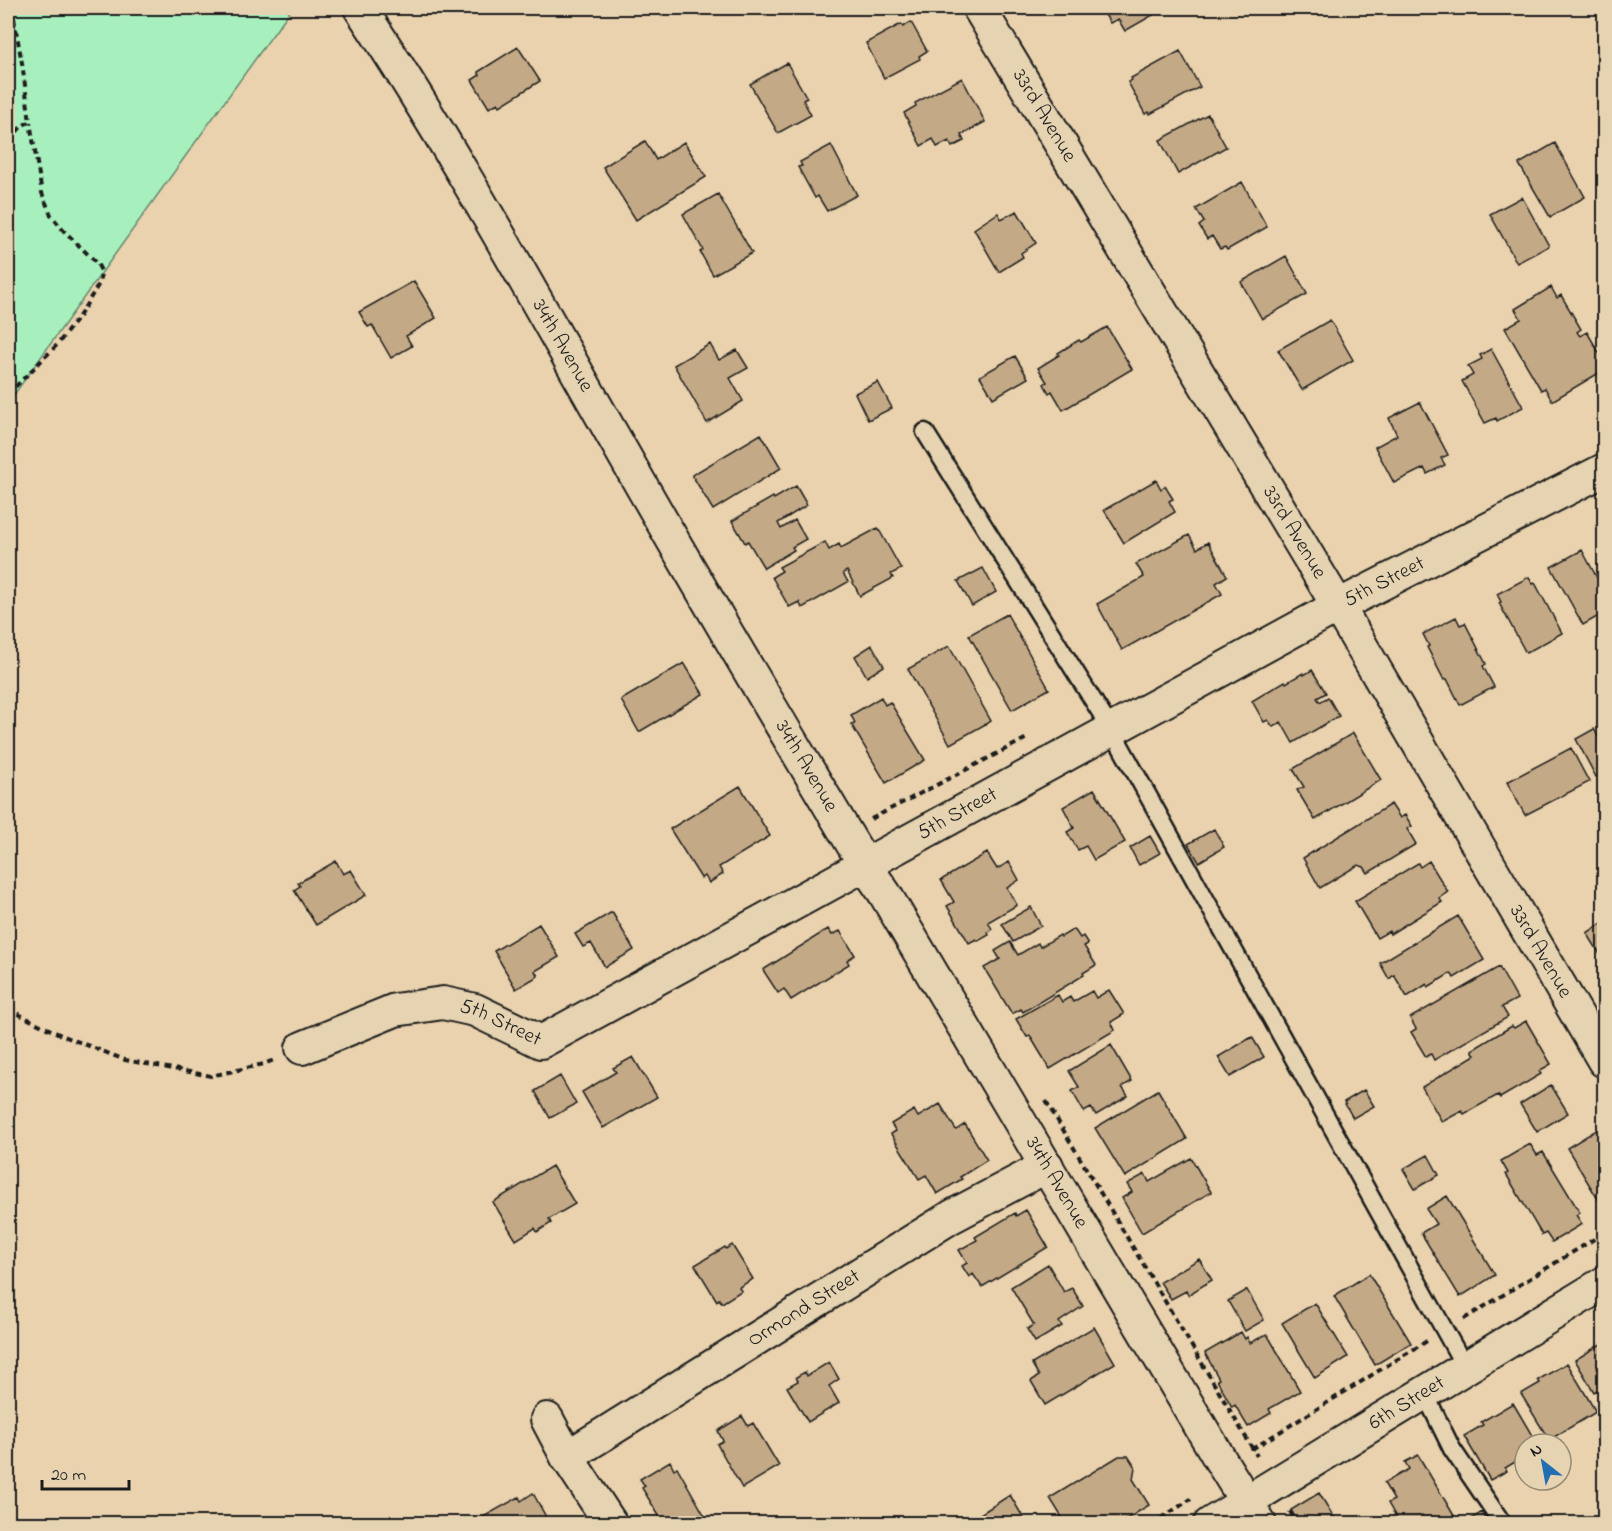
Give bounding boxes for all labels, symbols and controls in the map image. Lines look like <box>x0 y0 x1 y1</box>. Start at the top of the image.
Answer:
street label: 33rd Avenue <box>1004 64 1084 169</box>
street label: 34th Avenue <box>524 294 601 398</box>
street label: 33rd Avenue <box>1254 480 1334 585</box>
street label: 5th Street <box>1339 549 1430 615</box>
street label: 34th Avenue <box>767 715 845 819</box>
street label: 5th Street <box>912 780 1003 848</box>
street label: 33rd Avenue <box>1501 899 1580 1005</box>
street label: 5th Street <box>457 992 546 1055</box>
street label: 34th Avenue <box>1017 1131 1096 1235</box>
street label: Ormond Street <box>742 1262 867 1355</box>
street label: 6th Street <box>1363 1369 1451 1438</box>
north arrow <box>1513 1432 1573 1492</box>
text: N <box>1525 1438 1547 1464</box>
scale bar <box>42 1453 129 1491</box>
text: 20 m <box>51 1463 86 1489</box>

